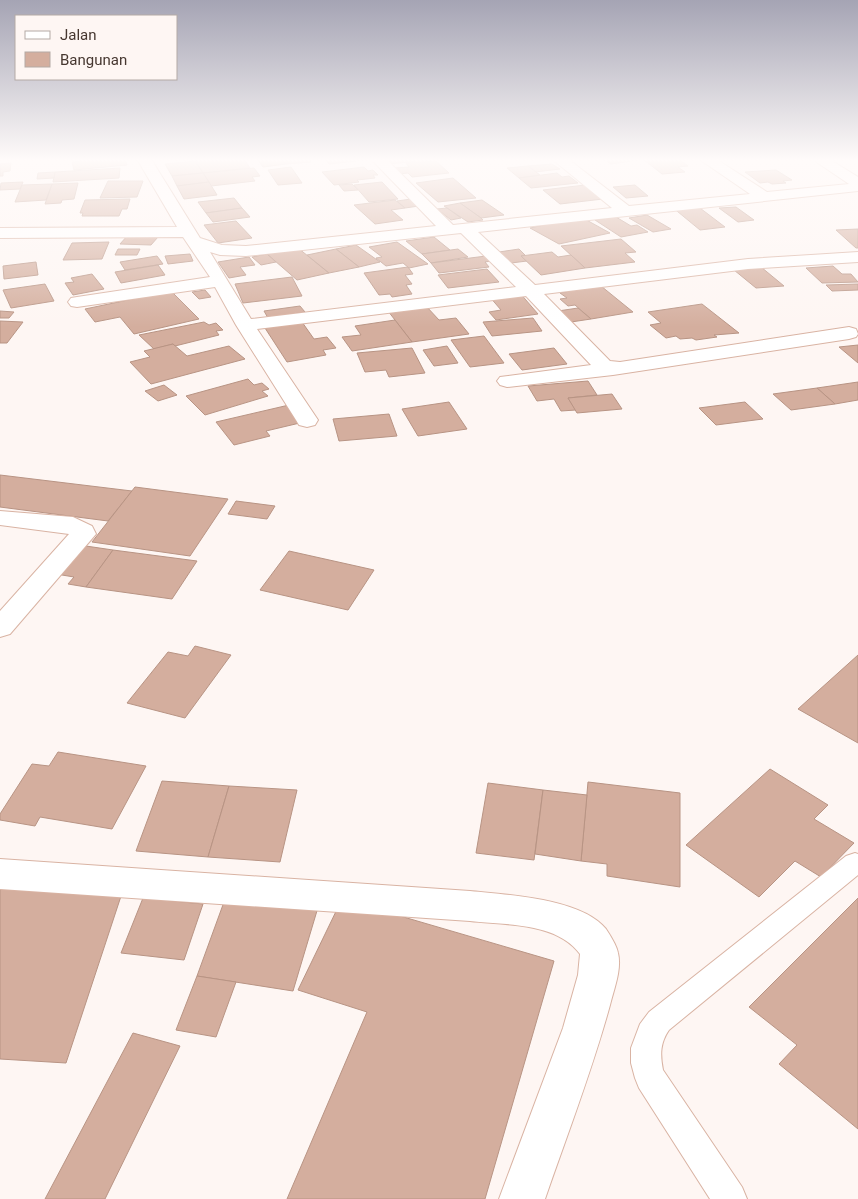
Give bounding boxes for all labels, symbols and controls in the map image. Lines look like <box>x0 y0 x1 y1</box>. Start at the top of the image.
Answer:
legend <box>15 15 178 80</box>
text: Jalan <box>60 26 97 44</box>
text: Bangunan <box>60 51 127 69</box>

